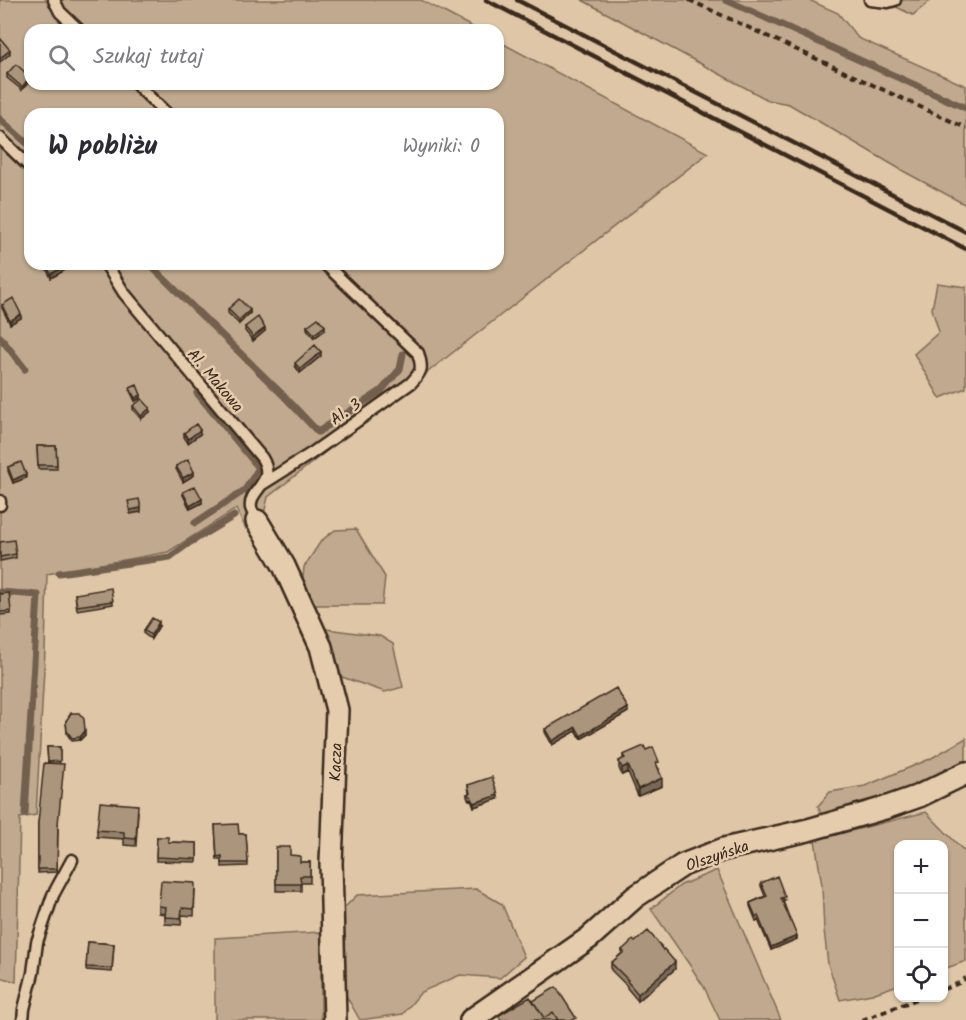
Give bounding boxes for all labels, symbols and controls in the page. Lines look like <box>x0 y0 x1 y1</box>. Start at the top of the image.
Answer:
search box <box>24 24 504 90</box>
text: Szukaj tutaj <box>93 40 204 75</box>
icon: search <box>45 41 78 74</box>
text: W pobliżu <box>48 126 157 168</box>
text: Wyniki: 0 <box>402 131 480 163</box>
street label: Al. Makowa <box>181 343 249 418</box>
street label: Al. 3 <box>325 393 367 432</box>
street label: Kacza <box>323 742 350 782</box>
street label: Olszyńska <box>682 834 752 879</box>
map controls <box>894 840 948 1002</box>
button: + <box>894 840 948 894</box>
button: − <box>894 894 948 948</box>
button: locate <box>894 948 948 1002</box>

